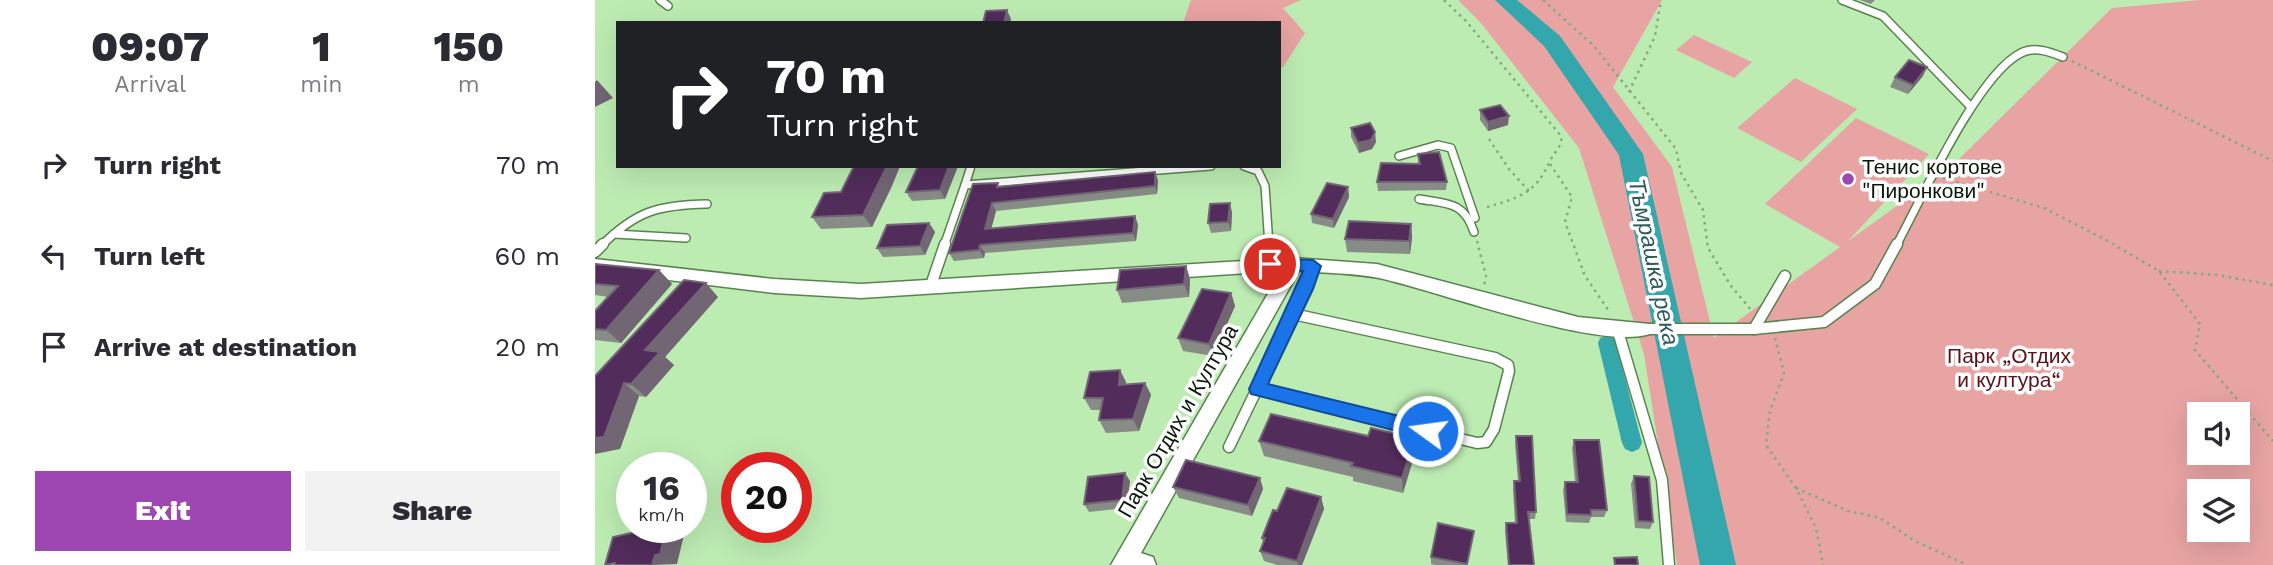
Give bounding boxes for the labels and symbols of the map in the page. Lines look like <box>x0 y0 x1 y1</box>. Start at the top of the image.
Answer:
place label: Тенис кортове "Пиронкови" <box>1862 154 2002 203</box>
marker: Тенис кортове "Пиронкови" <box>1840 171 1856 187</box>
water label: Тъмрашка река <box>1623 176 1684 348</box>
pin <box>1240 234 1300 294</box>
street label: Парк Отдих и Култура <box>1112 320 1243 522</box>
park label: Парк „Отдих и култура“ <box>1947 343 2071 392</box>
position arrow <box>1391 394 1465 468</box>
speed limit sign: 20 <box>721 452 812 543</box>

